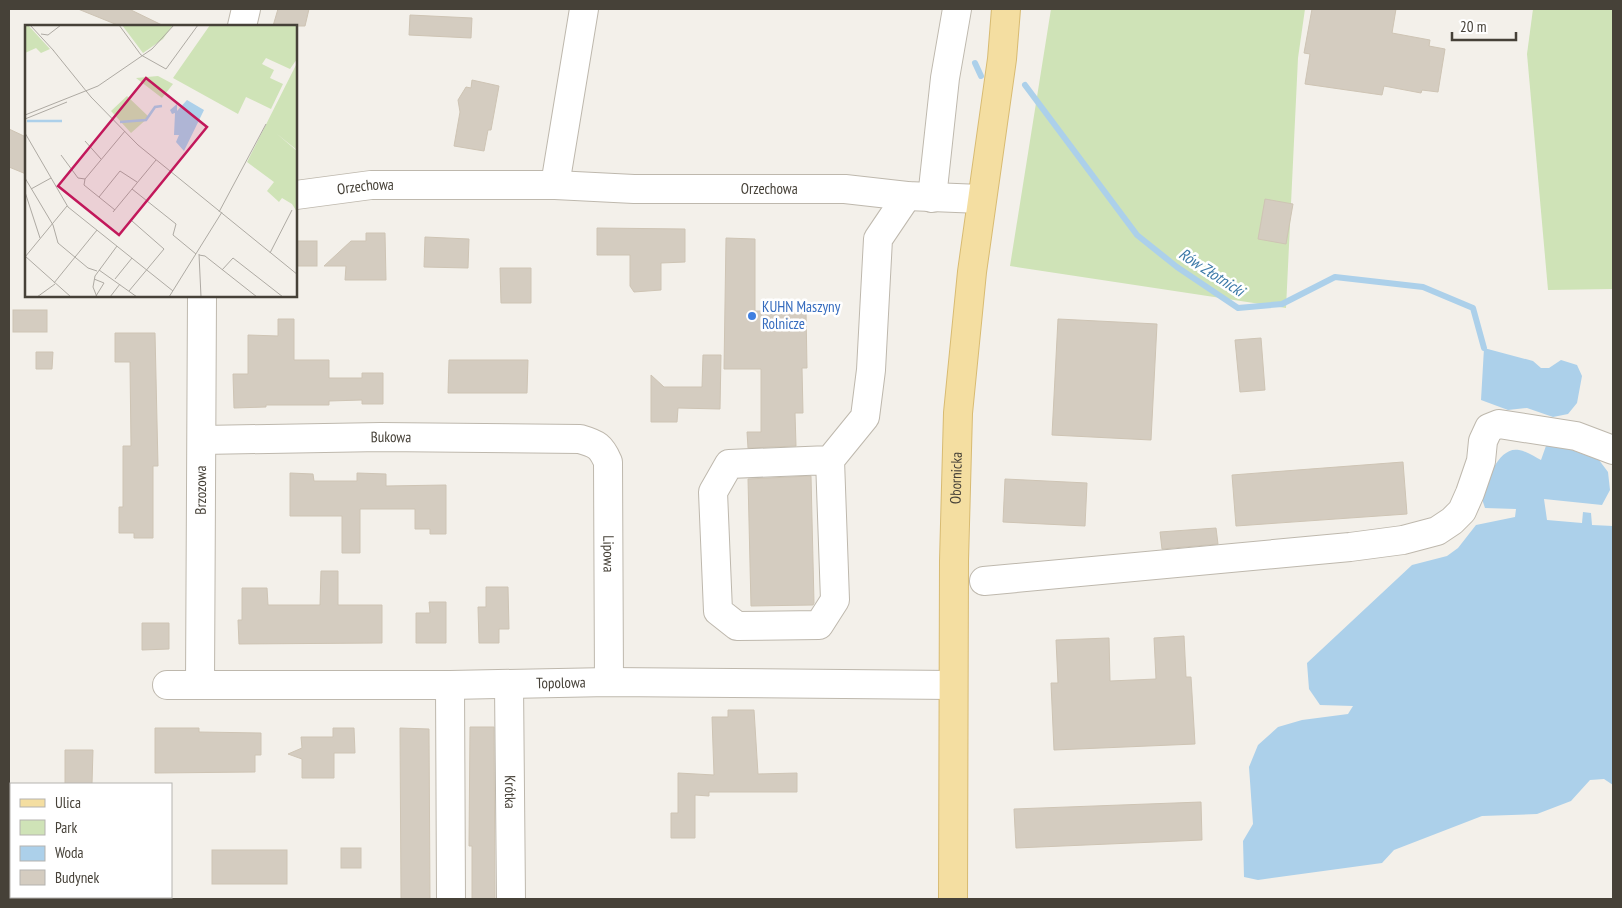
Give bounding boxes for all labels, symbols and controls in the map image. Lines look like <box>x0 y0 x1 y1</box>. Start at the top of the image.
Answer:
scale bar <box>1452 10 1516 42</box>
text: 20 m <box>1460 17 1486 36</box>
inset map <box>25 25 298 298</box>
street label: Orzechowa <box>336 175 394 198</box>
street label: Orzechowa <box>741 179 798 198</box>
water label: Rów Złotnicki <box>1175 243 1251 302</box>
place label: KUHN Maszyny Rolnicze <box>762 297 841 333</box>
marker: KUHN Maszyny Rolnicze <box>746 310 758 322</box>
street label: Bukowa <box>371 427 411 446</box>
street label: Obornicka <box>946 452 966 504</box>
street label: Brzozowa <box>191 465 210 515</box>
street label: Lipowa <box>599 535 619 572</box>
street label: Topolowa <box>536 672 586 692</box>
street label: Krótka <box>501 775 520 809</box>
legend <box>10 783 172 898</box>
text: Ulica <box>55 793 81 812</box>
text: Park <box>55 818 77 837</box>
text: Woda <box>55 843 84 862</box>
text: Budynek <box>55 868 99 887</box>

